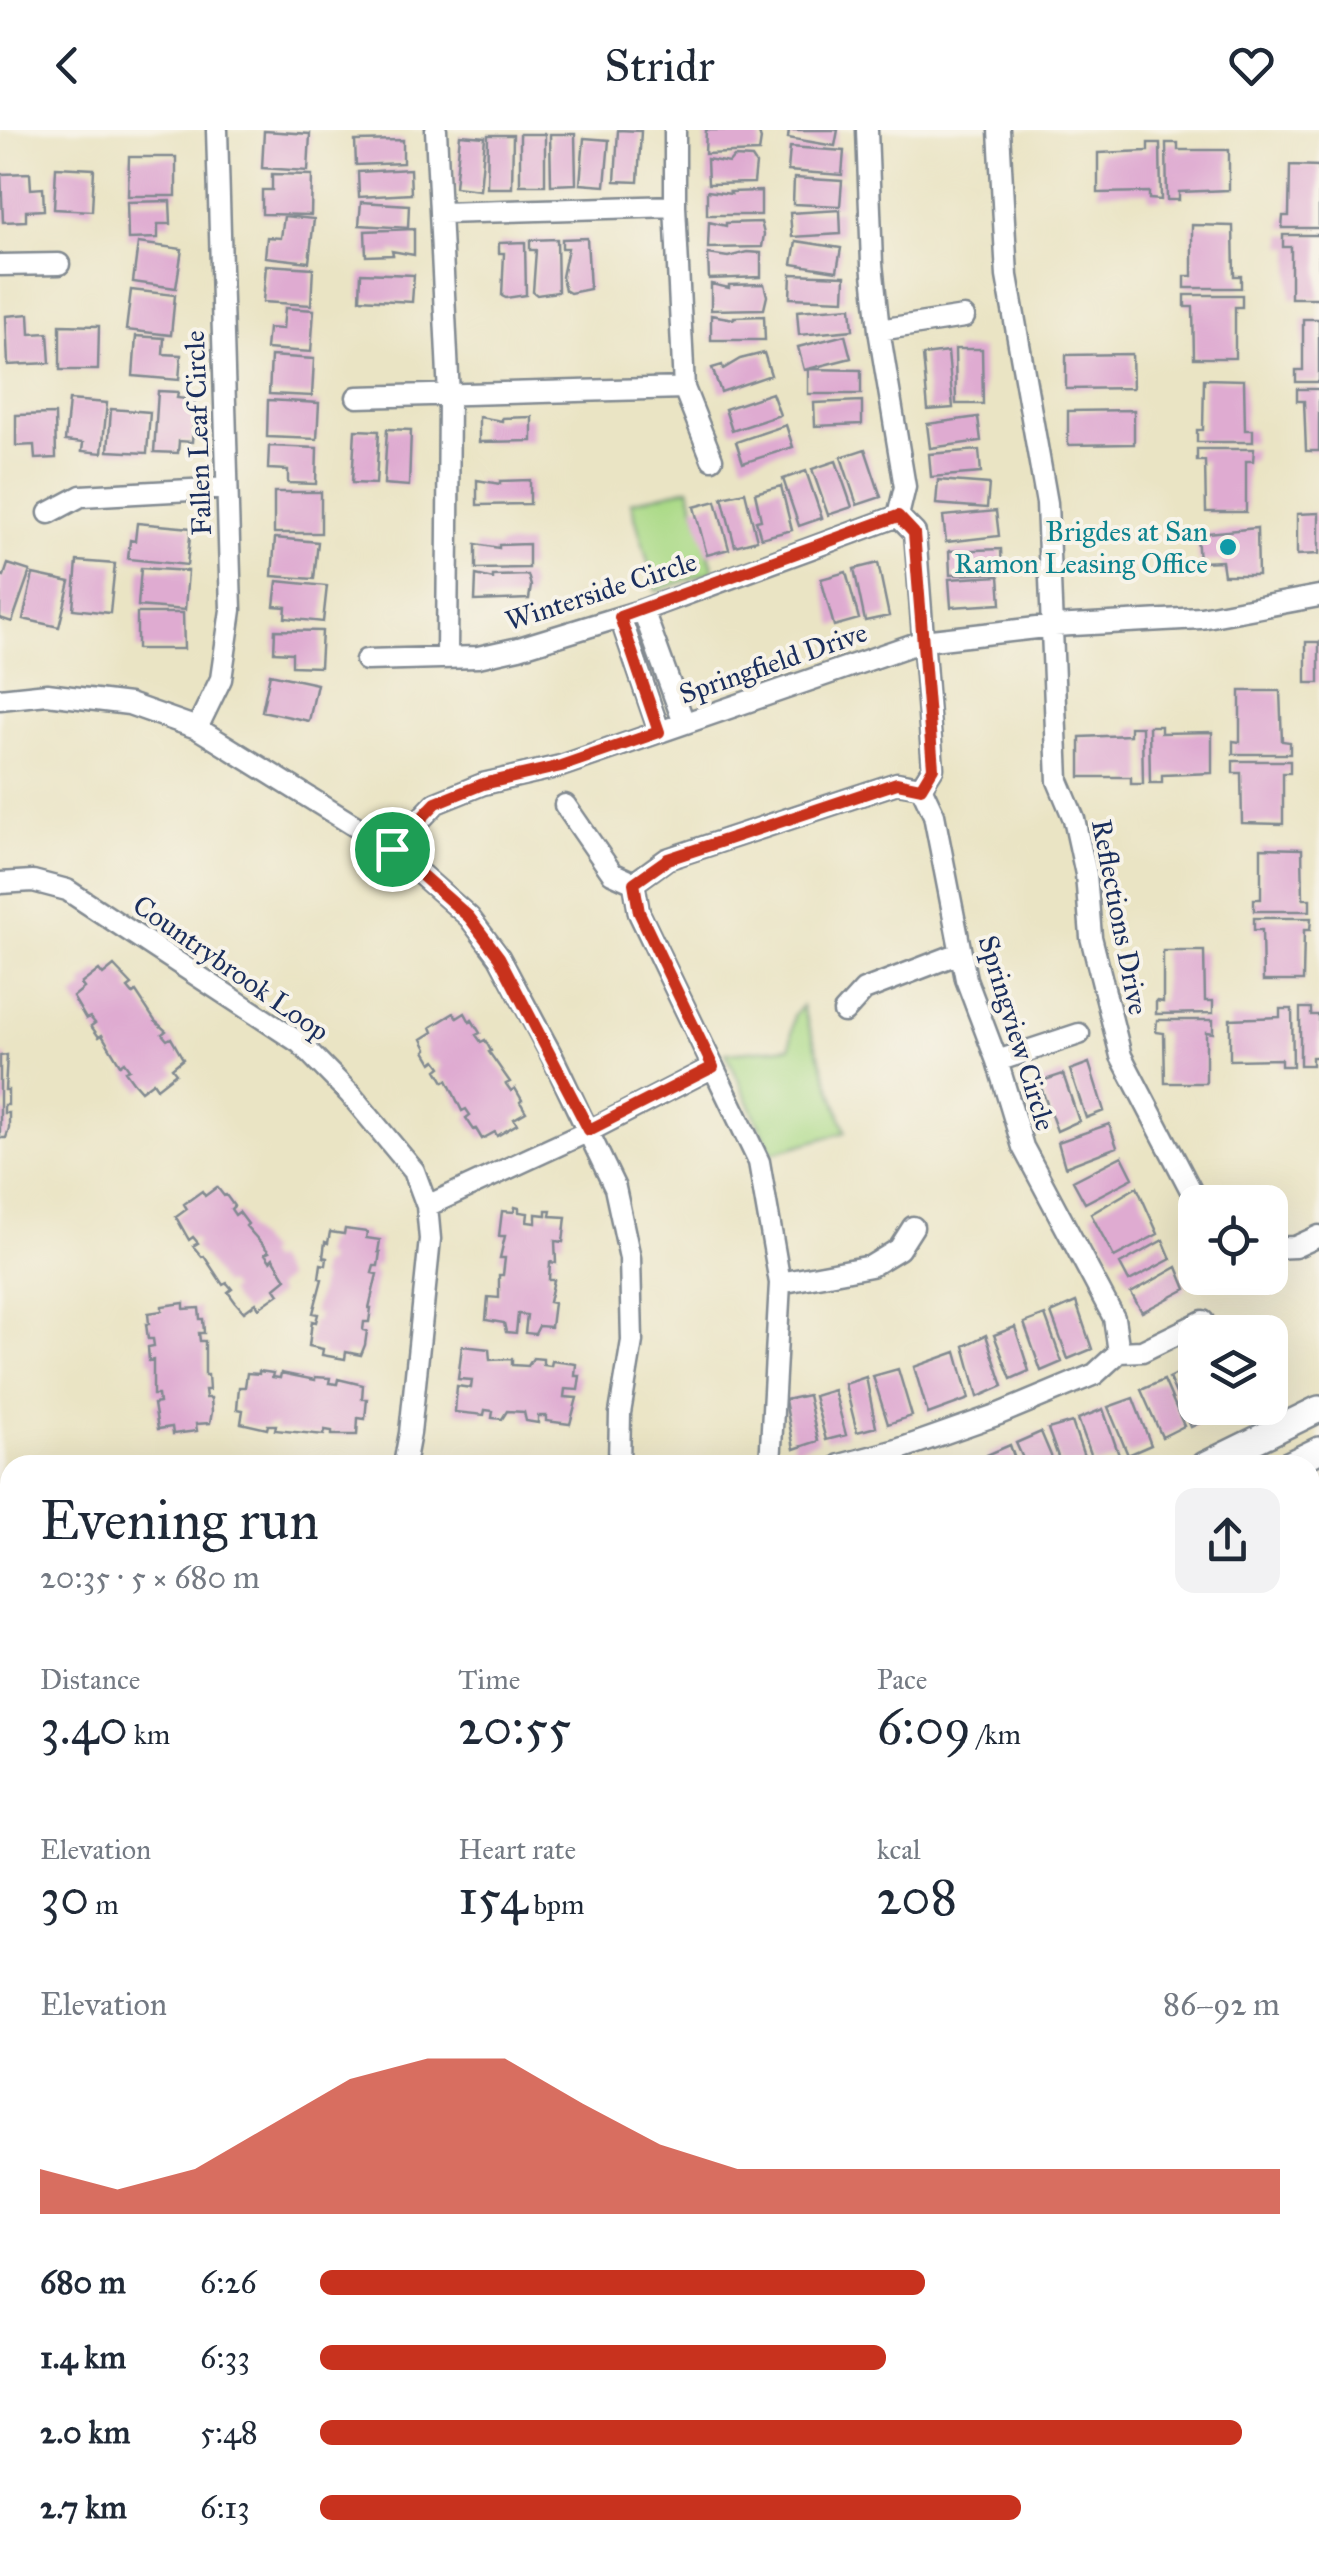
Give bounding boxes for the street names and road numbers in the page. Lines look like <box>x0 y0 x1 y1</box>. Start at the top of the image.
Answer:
street label: Fallen Leaf Circle <box>177 330 219 536</box>
street label: Winterside Circle <box>501 544 701 638</box>
street label: Springfield Drive <box>674 614 872 712</box>
street label: Reflections Drive <box>1084 816 1156 1018</box>
street label: Countrybrook Loop <box>126 887 336 1049</box>
street label: Springview Circle <box>971 931 1063 1135</box>

